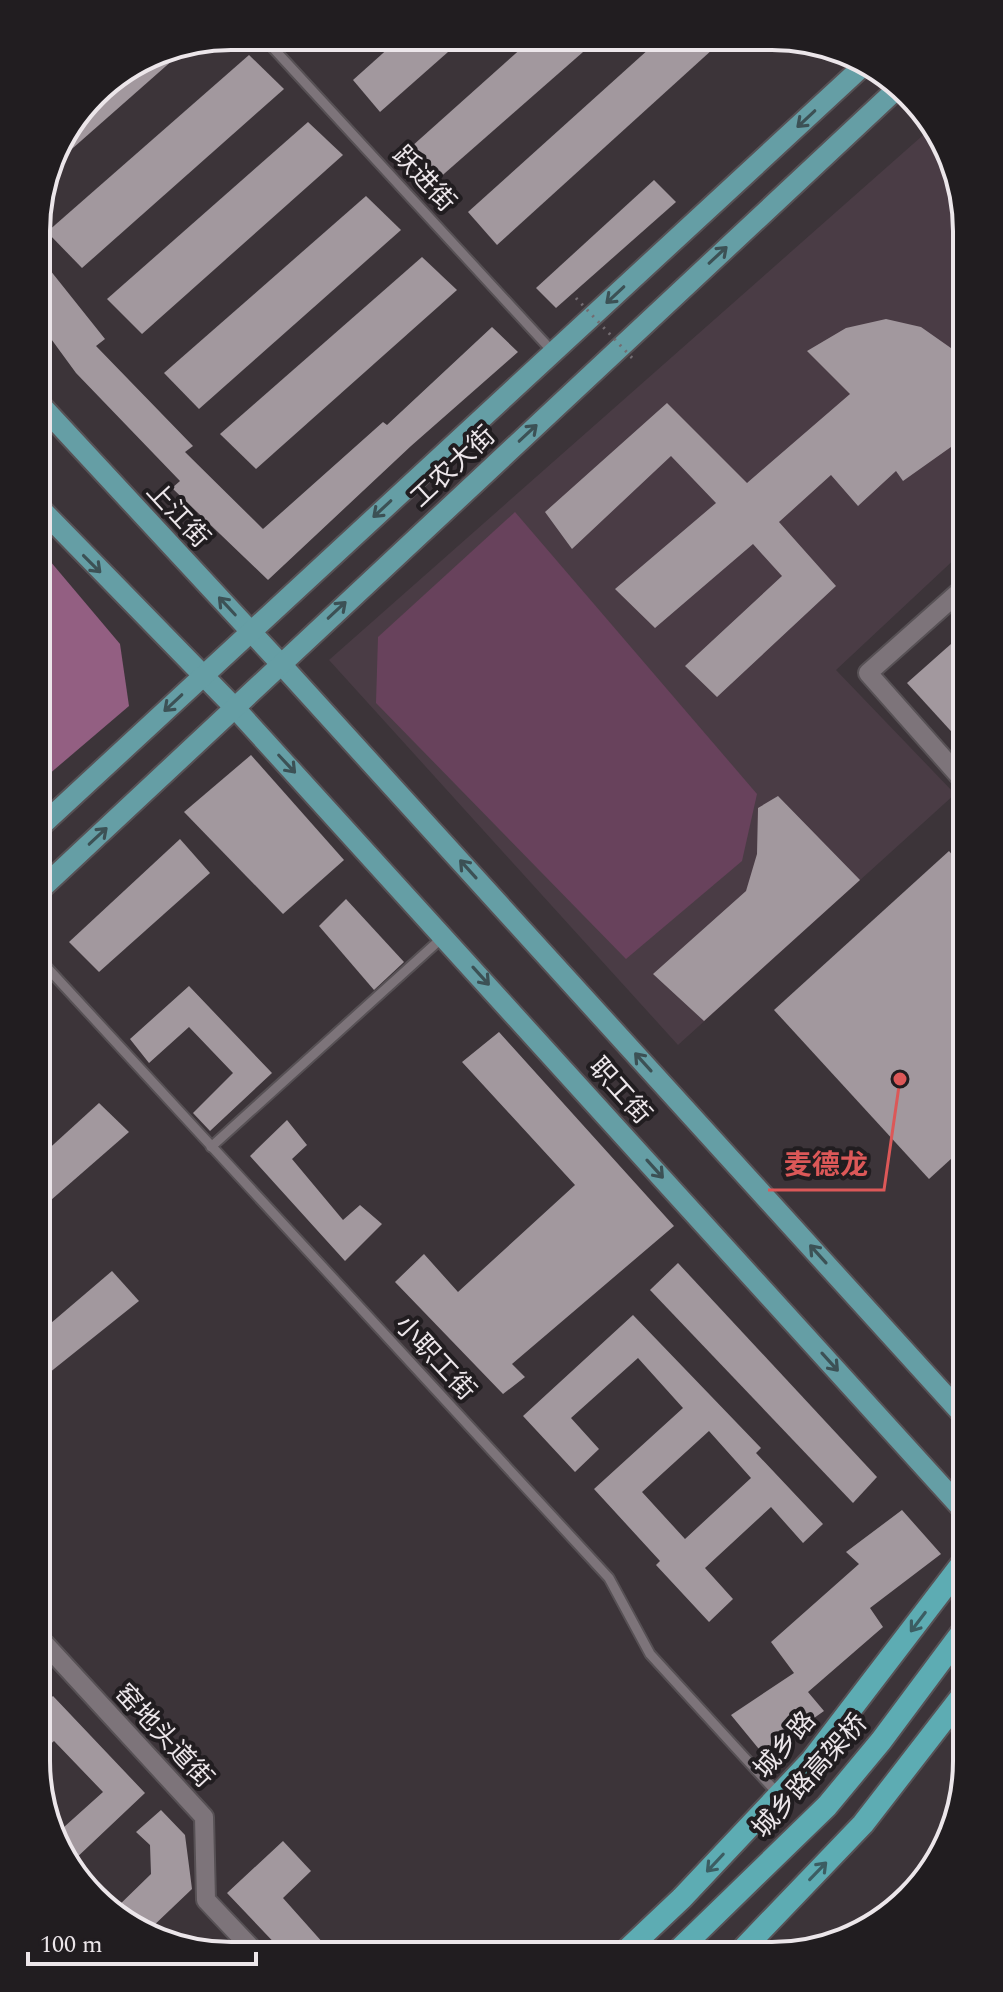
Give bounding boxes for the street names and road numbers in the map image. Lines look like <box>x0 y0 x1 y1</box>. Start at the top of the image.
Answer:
street label: 跃进街 <box>383 137 465 221</box>
street label: 工农大街 <box>401 417 505 517</box>
street label: 上江街 <box>137 473 219 557</box>
street label: 职工街 <box>579 1049 661 1133</box>
street label: 小职工街 <box>385 1306 485 1410</box>
street label: 窑地头道街 <box>105 1675 223 1797</box>
street label: 城乡路 <box>744 1702 826 1788</box>
street label: 城乡路高架桥 <box>743 1705 877 1847</box>

